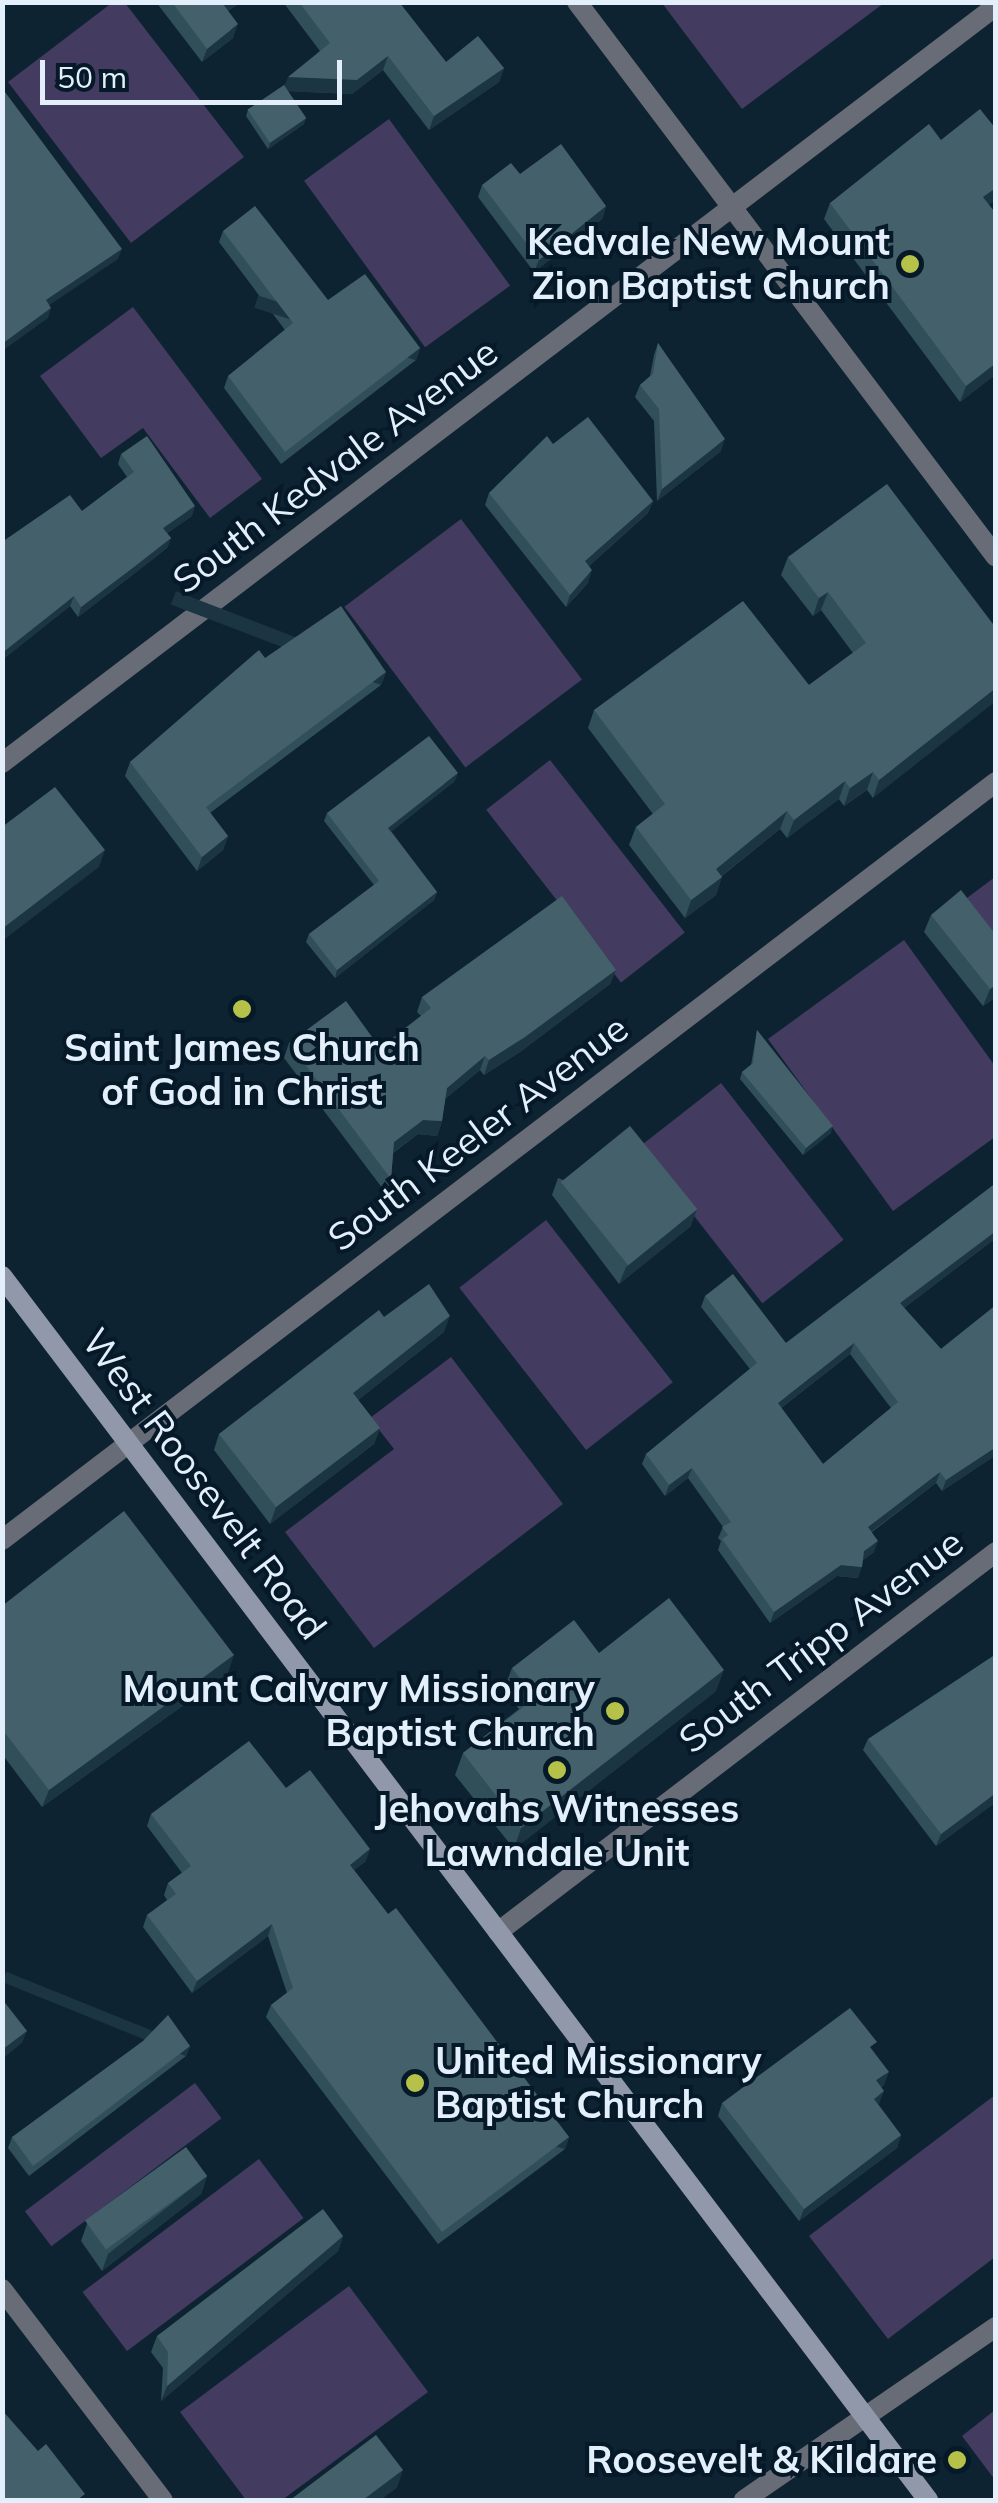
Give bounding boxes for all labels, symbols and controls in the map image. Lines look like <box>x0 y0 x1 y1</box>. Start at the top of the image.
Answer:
scale bar <box>45 40 348 102</box>
text: 50 m <box>57 58 127 96</box>
place label: Kedvale New Mount Zion Baptist Church <box>527 219 890 308</box>
marker: Kedvale New Mount Zion Baptist Church <box>899 253 921 275</box>
street label: South Kedvale Avenue <box>164 329 506 603</box>
marker: Saint James Church of God in Christ <box>231 998 253 1020</box>
street label: South Keeler Avenue <box>319 1005 637 1261</box>
place label: Saint James Church of God in Christ <box>64 1025 420 1114</box>
street label: West Roosevelt Road <box>72 1320 336 1648</box>
street label: South Tripp Avenue <box>670 1519 972 1763</box>
place label: Mount Calvary Missionary Baptist Church <box>123 1666 595 1756</box>
marker: Mount Calvary Missionary Baptist Church <box>604 1700 626 1722</box>
marker: Jehovahs Witnesses Lawndale Unit <box>546 1759 568 1781</box>
place label: Jehovahs Witnesses Lawndale Unit <box>375 1786 739 1876</box>
place label: United Missionary Baptist Church <box>435 2038 762 2128</box>
marker: United Missionary Baptist Church <box>404 2072 426 2094</box>
place label: Roosevelt & Kildare <box>586 2437 937 2483</box>
marker: Roosevelt & Kildare <box>946 2449 968 2471</box>

